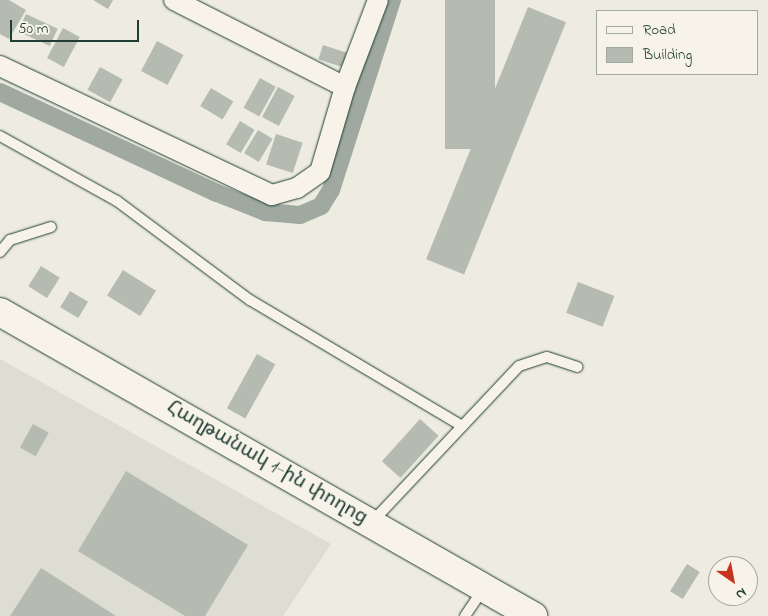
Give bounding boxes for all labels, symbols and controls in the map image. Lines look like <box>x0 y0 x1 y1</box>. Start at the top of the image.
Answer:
scale bar <box>12 10 141 42</box>
legend <box>596 10 758 75</box>
text: 50 m <box>18 18 48 40</box>
text: Road <box>643 19 676 41</box>
text: Building <box>643 44 692 66</box>
street label: Հաղթանակ 1-ին փողոց <box>162 396 372 530</box>
north arrow <box>708 556 758 606</box>
text: N <box>731 582 751 605</box>

